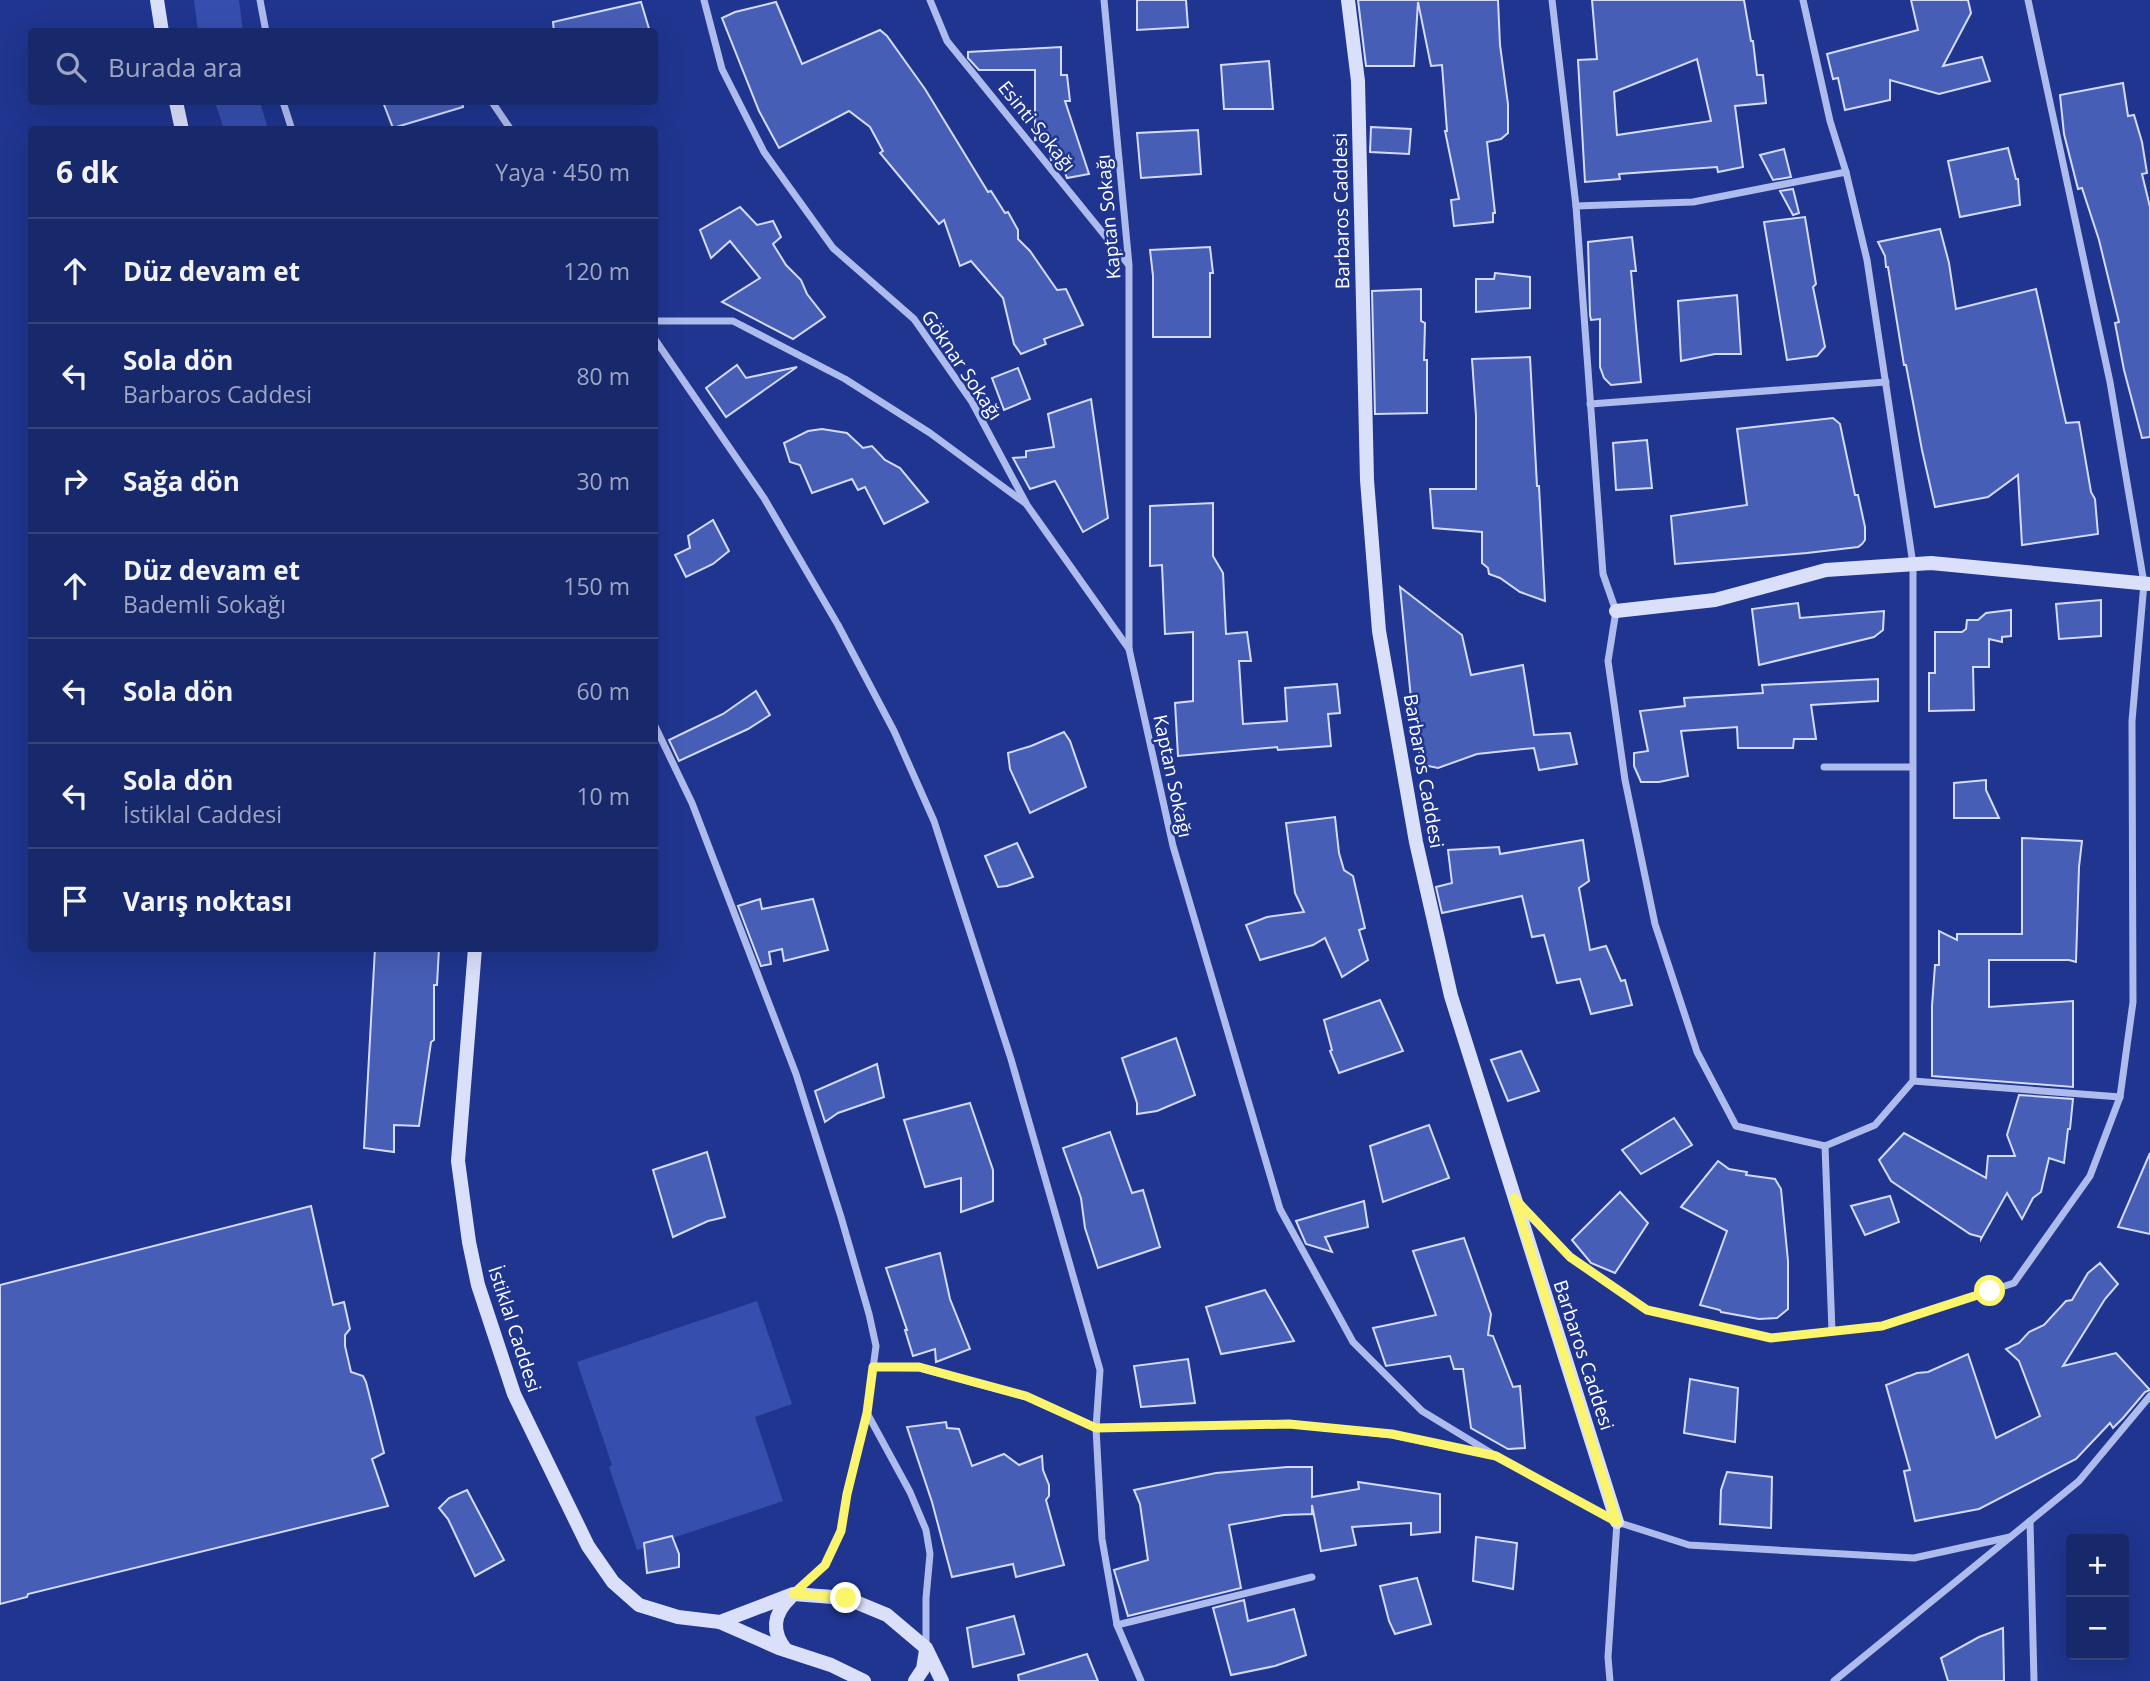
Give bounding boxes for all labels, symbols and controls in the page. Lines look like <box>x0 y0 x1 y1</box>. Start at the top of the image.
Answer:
search box <box>28 28 658 105</box>
icon: search <box>52 48 90 86</box>
text: Burada ara <box>108 49 242 85</box>
street label: Esinti Sokağı <box>992 75 1082 177</box>
street label: Barbaros Caddesi <box>1327 133 1355 289</box>
text: 6 dk <box>56 151 119 192</box>
street label: Kaptan Sokağı <box>1090 153 1126 281</box>
text: Yaya · 450 m <box>495 156 630 188</box>
icon: ahead <box>56 252 94 290</box>
text: Düz devam et <box>123 253 300 289</box>
text: 120 m <box>563 255 630 287</box>
street label: Göknar Sokağı <box>916 305 1008 425</box>
text: Sola dön <box>123 342 233 378</box>
icon: left <box>56 357 94 395</box>
text: 80 m <box>576 360 630 392</box>
text: Barbaros Caddesi <box>123 378 312 410</box>
icon: right <box>56 462 94 500</box>
text: Sağa dön <box>123 463 240 499</box>
text: 30 m <box>576 465 630 497</box>
text: Düz devam et <box>123 552 300 588</box>
icon: ahead <box>56 567 94 605</box>
text: 150 m <box>563 570 630 602</box>
text: Bademli Sokağı <box>123 588 286 620</box>
icon: left <box>56 672 94 710</box>
text: Sola dön <box>123 673 233 709</box>
text: 60 m <box>576 675 630 707</box>
street label: Barbaros Caddesi <box>1398 692 1450 850</box>
street label: Kaptan Sokağı <box>1147 712 1199 840</box>
text: Sola dön <box>123 762 233 798</box>
icon: left <box>56 777 94 815</box>
text: 10 m <box>576 780 630 812</box>
text: İstiklal Caddesi <box>123 798 282 830</box>
icon: arrive <box>56 882 94 920</box>
text: Varış noktası <box>123 883 292 919</box>
street label: İstiklal Caddesi <box>482 1263 548 1395</box>
route start <box>1974 1275 2005 1306</box>
street label: Barbaros Caddesi <box>1547 1277 1621 1433</box>
map controls <box>2066 1534 2129 1660</box>
button: + <box>2066 1534 2129 1597</box>
route end <box>830 1582 861 1613</box>
button: − <box>2066 1597 2129 1660</box>

